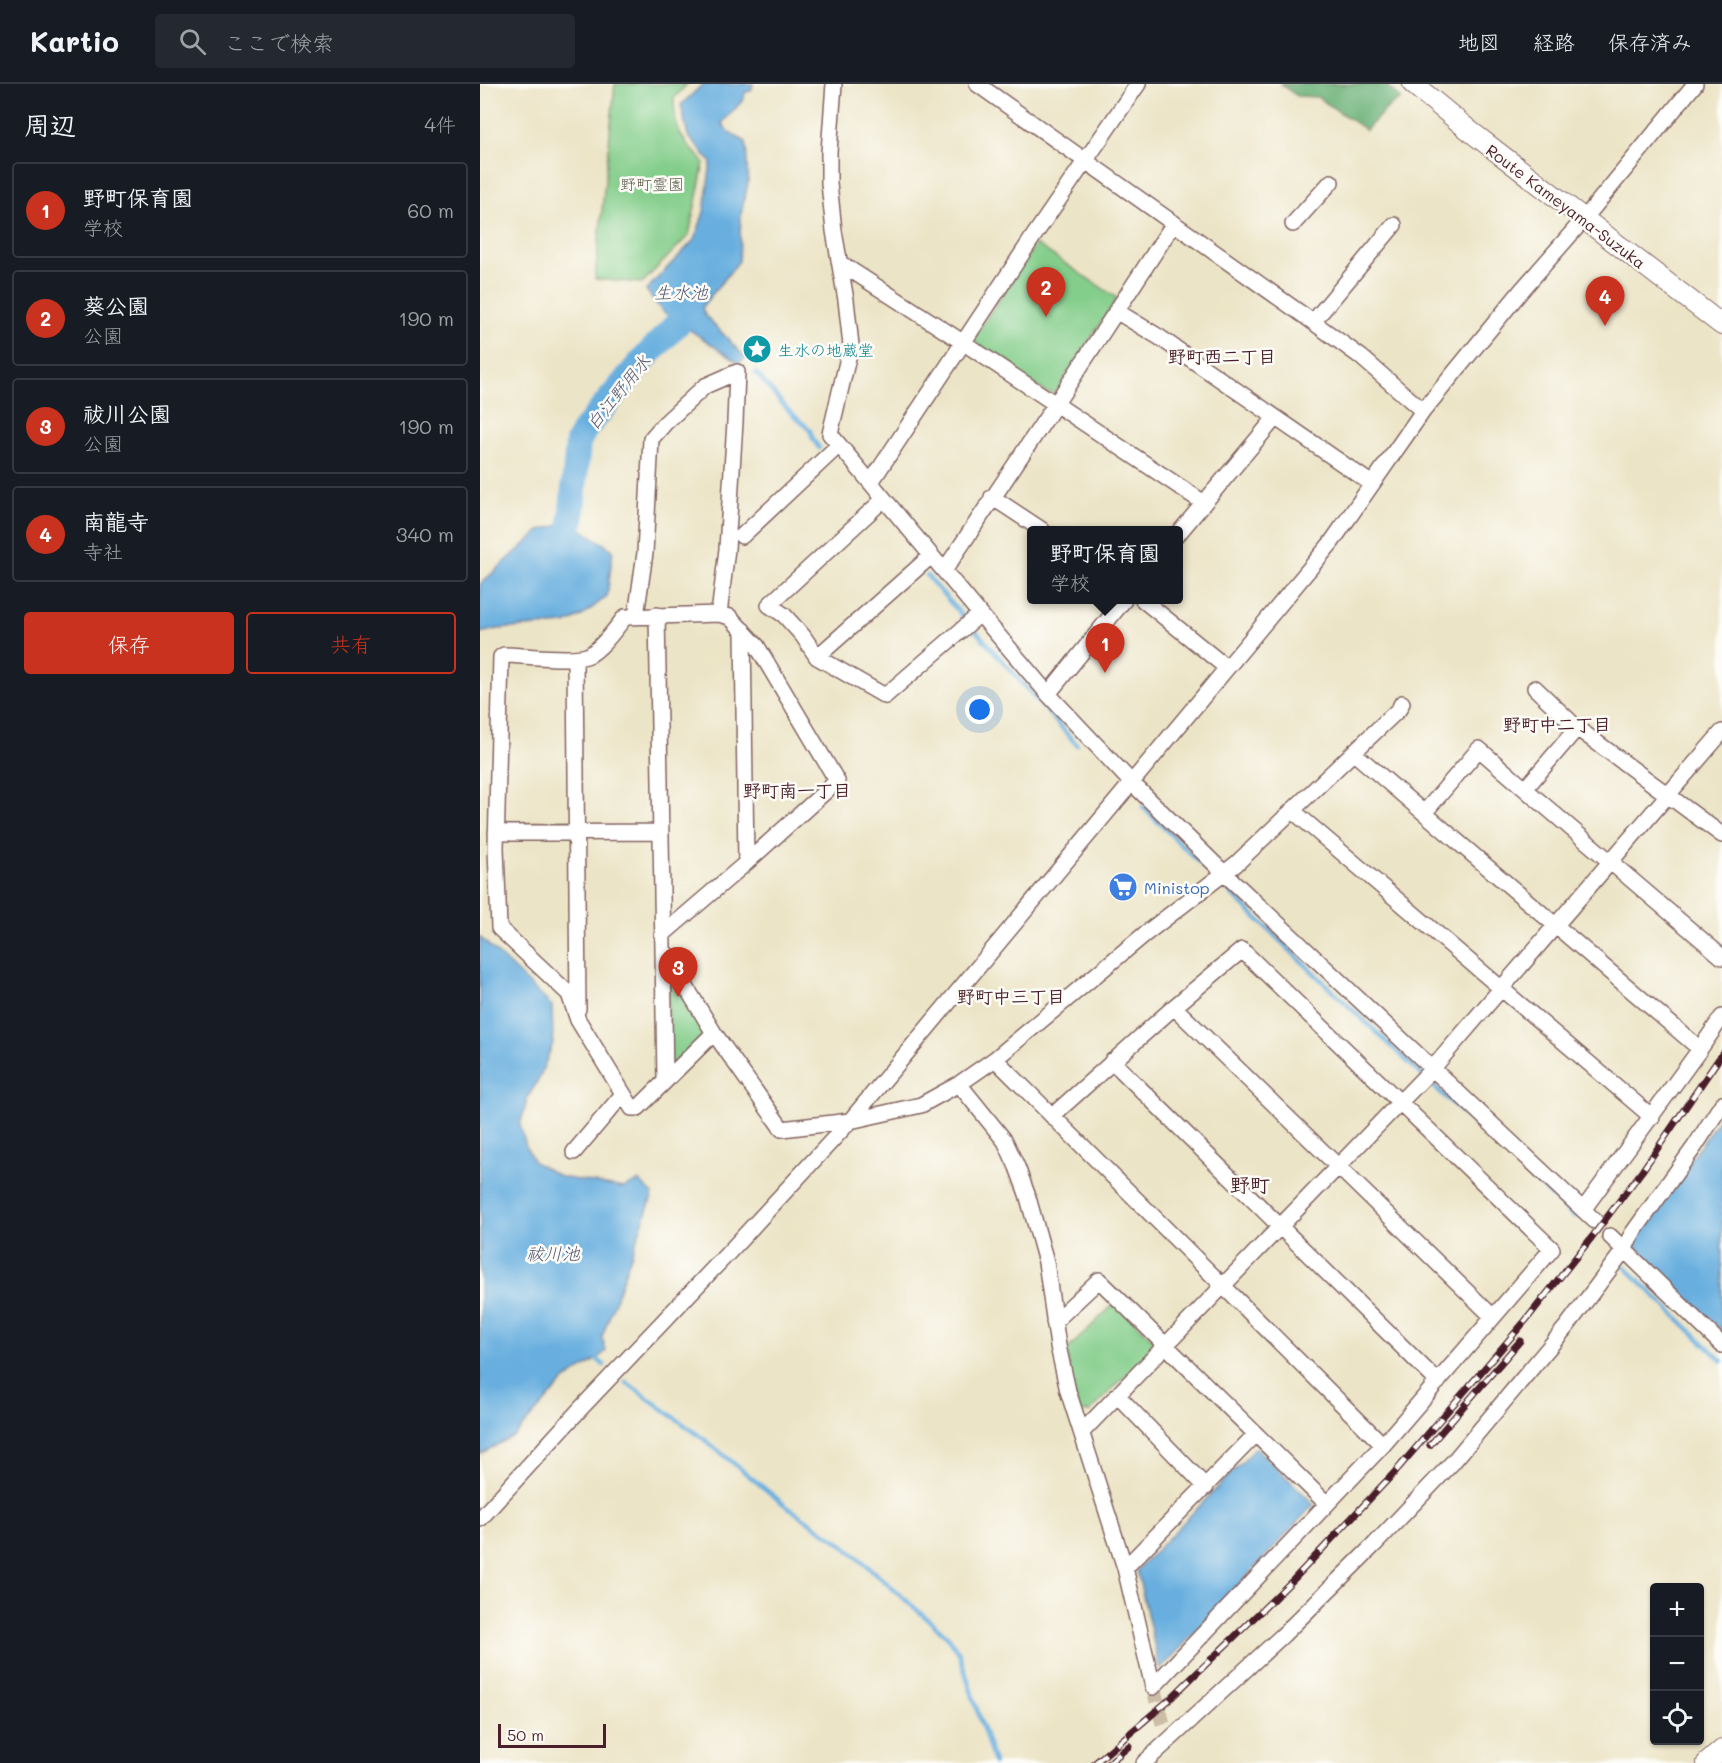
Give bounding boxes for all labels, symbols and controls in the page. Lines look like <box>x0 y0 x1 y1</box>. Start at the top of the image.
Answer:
search box <box>155 14 575 68</box>
text: Kartio <box>30 23 119 59</box>
icon: search <box>176 25 209 58</box>
text: ここで検索 <box>224 28 334 57</box>
text: 地図 <box>1458 28 1500 55</box>
text: 経路 <box>1533 28 1575 55</box>
text: 保存済み <box>1608 28 1692 55</box>
text: 周辺 <box>24 108 76 142</box>
text: 4件 <box>424 111 456 137</box>
street label: Route Kameyama-Suzuka <box>1482 139 1650 273</box>
park label: 野町霊園 <box>620 173 684 194</box>
text: 野町保育園 <box>83 183 193 212</box>
text: 1 <box>41 197 50 223</box>
text: 60 m <box>407 197 454 223</box>
text: 学校 <box>83 214 123 240</box>
pin: 2 <box>1026 268 1066 317</box>
pin: 4 <box>1586 276 1624 326</box>
water label: 生水池 <box>654 280 709 304</box>
text: 葵公園 <box>83 291 149 320</box>
text: 2 <box>40 305 51 331</box>
text: 190 m <box>399 305 454 331</box>
text: 公園 <box>83 322 123 348</box>
place icon: 生水の地蔵堂 <box>741 333 773 365</box>
place label: 生水の地蔵堂 <box>778 339 874 360</box>
district label: 野町西二丁目 <box>1168 344 1276 368</box>
water label: 白江野用水 <box>580 349 656 435</box>
text: 祓川公園 <box>83 399 171 428</box>
text: 3 <box>40 413 52 439</box>
text: 190 m <box>399 413 454 439</box>
text: 公園 <box>83 430 123 456</box>
text: 南龍寺 <box>83 507 149 536</box>
text: 4 <box>39 521 52 547</box>
text: 340 m <box>396 521 454 547</box>
popup <box>1027 526 1183 604</box>
text: 寺社 <box>83 538 123 564</box>
text: 野町保育園 <box>1050 538 1160 567</box>
text: 学校 <box>1050 569 1090 595</box>
button: 保存 <box>24 612 234 674</box>
button: 共有 <box>246 612 456 674</box>
pin: 1 <box>1086 624 1124 673</box>
your location <box>965 695 994 724</box>
district label: 野町中二丁目 <box>1503 712 1611 736</box>
district label: 野町南一丁目 <box>743 778 851 802</box>
supermarket icon: Ministop <box>1107 871 1139 903</box>
place label: Ministop <box>1144 877 1210 898</box>
pin: 3 <box>658 948 698 997</box>
district label: 野町中三丁目 <box>957 984 1065 1008</box>
district label: 野町 <box>1230 1171 1270 1197</box>
water label: 祓川池 <box>526 1241 581 1265</box>
map controls <box>1650 1583 1704 1745</box>
button: + <box>1650 1583 1704 1637</box>
button: − <box>1650 1637 1704 1691</box>
button: locate <box>1650 1691 1704 1745</box>
scale bar <box>498 1721 606 1748</box>
text: 50 m <box>507 1724 544 1745</box>

